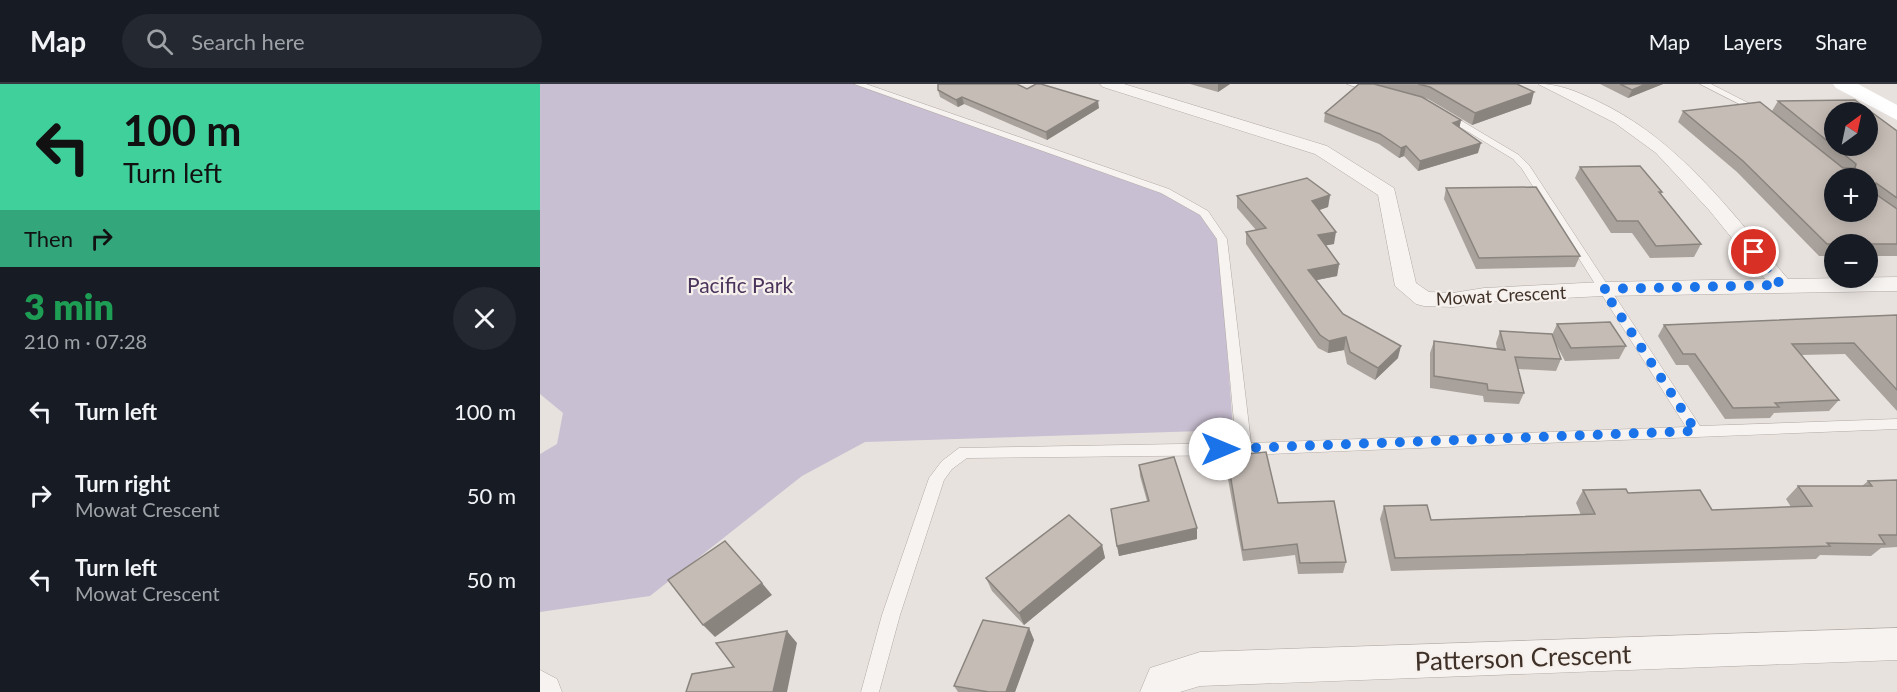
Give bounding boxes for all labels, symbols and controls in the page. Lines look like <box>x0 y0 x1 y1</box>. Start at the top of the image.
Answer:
search box <box>122 14 542 68</box>
text: Map <box>30 24 86 58</box>
icon: search <box>143 25 176 58</box>
text: Search here <box>191 28 305 55</box>
text: Map <box>1649 29 1690 54</box>
text: Layers <box>1723 29 1782 54</box>
text: Share <box>1815 29 1867 54</box>
north arrow <box>1824 102 1878 156</box>
map controls <box>1824 102 1878 288</box>
text: 100 m <box>123 105 241 155</box>
icon: left <box>24 108 102 186</box>
text: Turn left <box>123 156 222 189</box>
button: + <box>1824 168 1878 222</box>
icon: right <box>85 222 118 255</box>
text: Then <box>24 225 73 252</box>
pin <box>1728 226 1779 277</box>
button: − <box>1824 234 1878 288</box>
icon: arrive <box>1737 235 1770 268</box>
park label: Pacific Park <box>687 272 793 297</box>
street label: Mowat Crescent <box>1435 281 1567 309</box>
text: 3 min <box>24 284 114 328</box>
button: close <box>453 287 516 350</box>
text: 210 m · 07:28 <box>24 329 147 353</box>
icon: left <box>24 395 57 428</box>
text: Turn left <box>75 398 157 425</box>
text: 100 m <box>454 398 516 425</box>
position arrow <box>1188 417 1252 481</box>
text: Turn right <box>75 470 170 497</box>
icon: right <box>24 479 57 512</box>
text: 50 m <box>467 482 516 509</box>
text: Mowat Crescent <box>75 497 220 521</box>
text: Turn left <box>75 554 157 581</box>
icon: left <box>24 563 57 596</box>
text: 50 m <box>467 566 516 593</box>
text: Mowat Crescent <box>75 581 220 605</box>
street label: Patterson Crescent <box>1414 637 1633 677</box>

